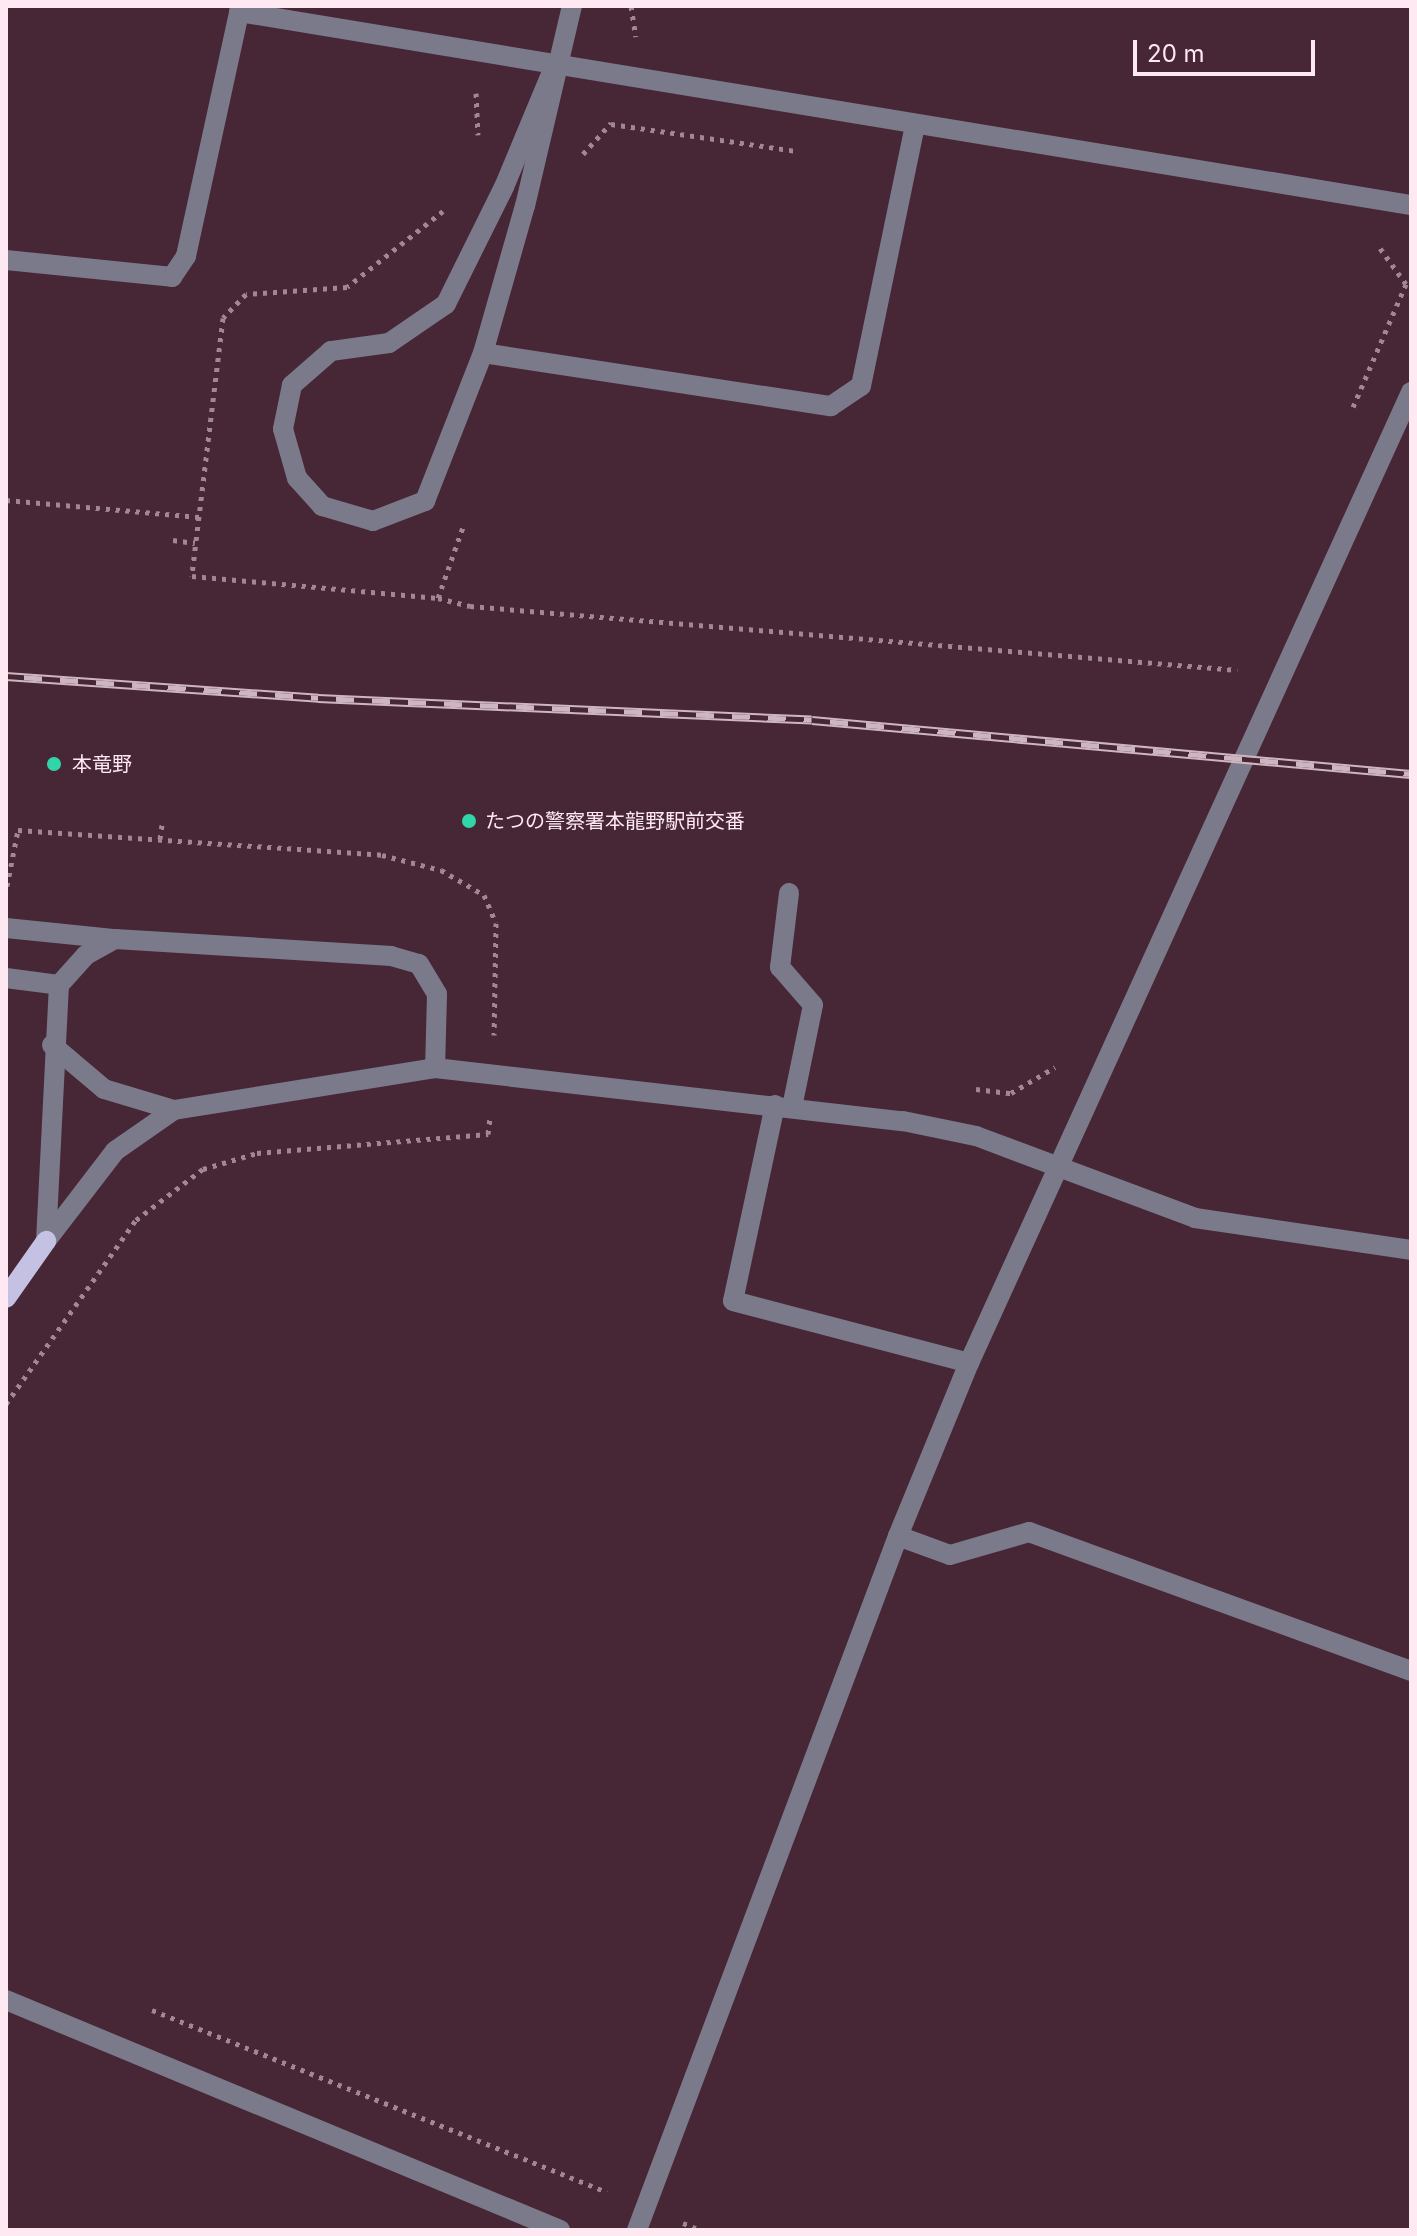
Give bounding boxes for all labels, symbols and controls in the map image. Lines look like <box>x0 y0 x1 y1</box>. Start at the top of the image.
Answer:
scale bar <box>1137 24 1319 74</box>
text: 20 m <box>1147 39 1205 68</box>
place label: 本竜野 <box>72 752 132 776</box>
marker: 本竜野 <box>43 753 65 775</box>
place label: たつの警察署本龍野駅前交番 <box>485 809 745 833</box>
marker: たつの警察署本龍野駅前交番 <box>460 812 478 830</box>

